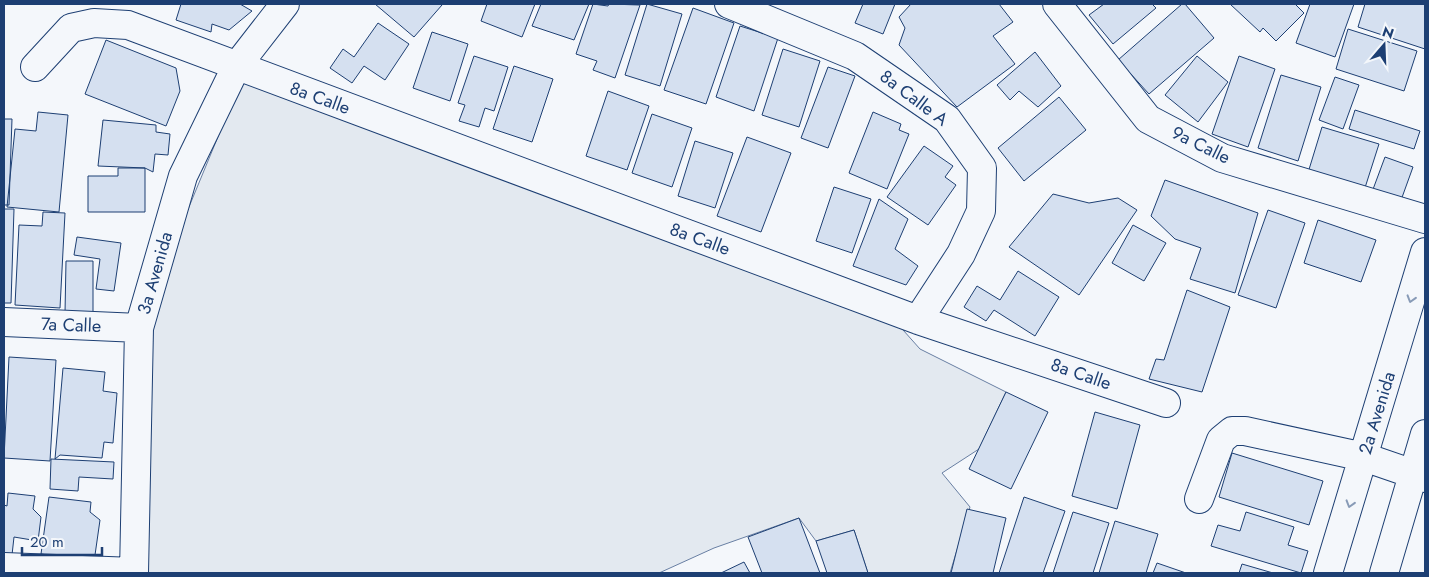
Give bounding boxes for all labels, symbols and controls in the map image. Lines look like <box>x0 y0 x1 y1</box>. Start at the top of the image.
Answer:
north arrow <box>1359 20 1409 70</box>
text: N <box>1380 21 1397 44</box>
street label: 8a Calle A <box>874 64 954 132</box>
street label: 8a Calle <box>286 75 354 121</box>
street label: 9a Calle <box>1167 120 1235 170</box>
street label: 8a Calle <box>666 216 734 262</box>
street label: 3a Avenida <box>131 229 179 317</box>
one-way arrow <box>1407 294 1417 303</box>
street label: 7a Calle <box>40 311 102 339</box>
street label: 8a Calle <box>1047 352 1115 396</box>
street label: 2a Avenida <box>1352 368 1402 458</box>
one-way arrow <box>1345 499 1355 507</box>
scale bar <box>22 524 102 556</box>
text: 20 m <box>30 531 64 553</box>

